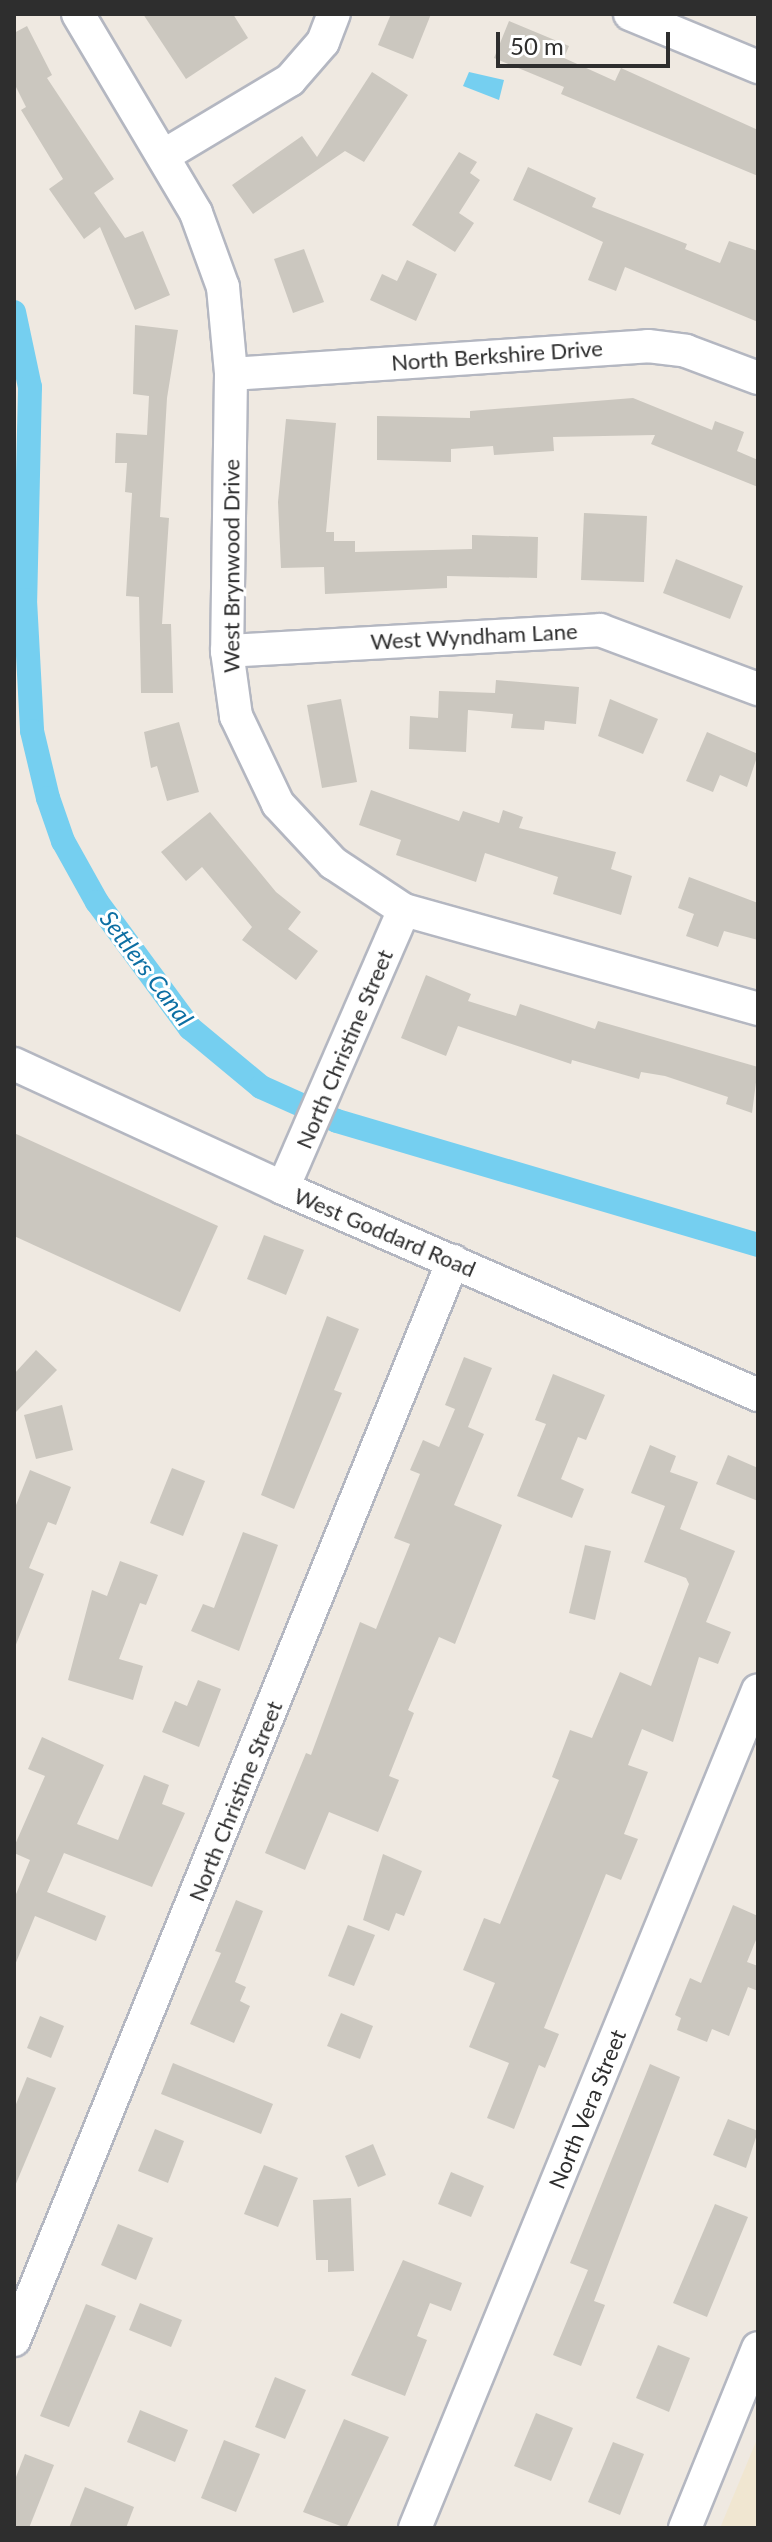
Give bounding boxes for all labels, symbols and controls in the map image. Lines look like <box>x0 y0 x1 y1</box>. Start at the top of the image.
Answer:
scale bar <box>500 16 674 66</box>
text: 50 m <box>510 31 564 60</box>
street label: North Berkshire Drive <box>390 334 604 376</box>
street label: West Brynwood Drive <box>218 459 244 673</box>
street label: West Wyndham Lane <box>370 617 578 655</box>
water label: Settlers Canal <box>94 905 200 1031</box>
street label: North Christine Street <box>290 946 398 1152</box>
street label: West Goddard Road <box>290 1182 480 1282</box>
street label: North Christine Street <box>183 1697 287 1905</box>
street label: North Vera Street <box>543 2025 631 2193</box>

